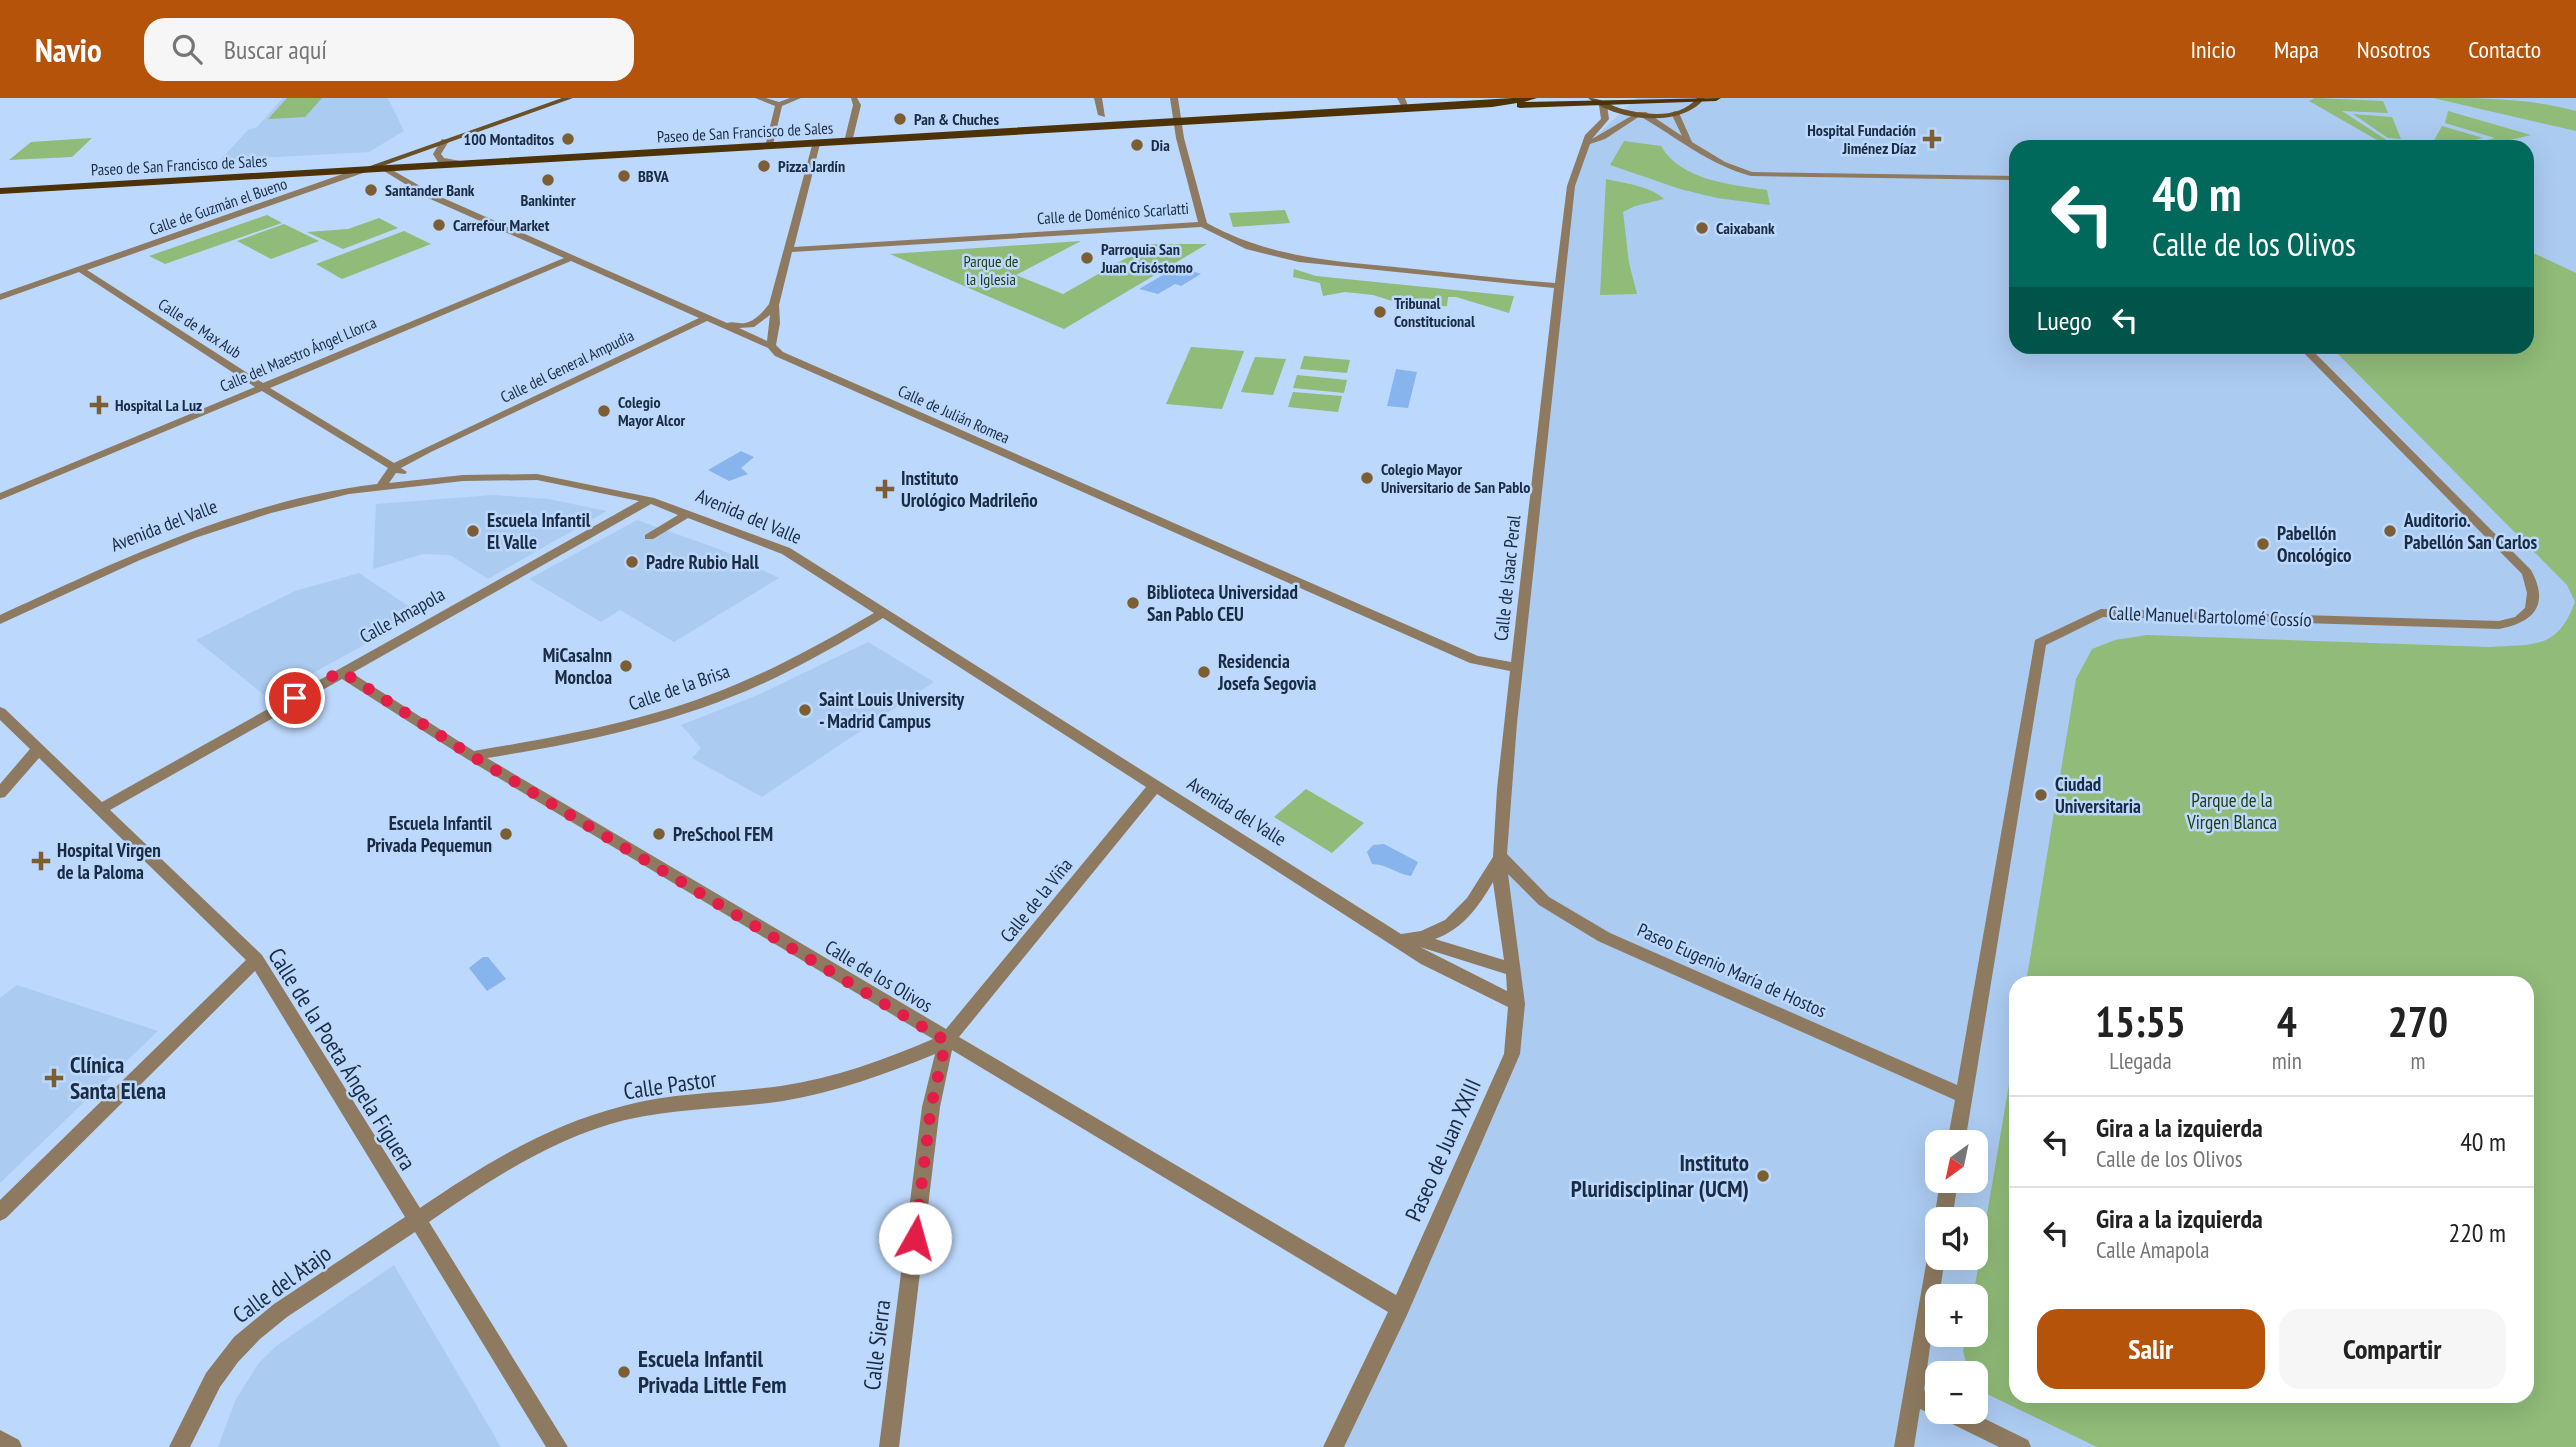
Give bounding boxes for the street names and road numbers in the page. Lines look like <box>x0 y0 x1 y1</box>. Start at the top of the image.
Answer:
street label: Paseo de San Francisco de Sales <box>656 117 834 147</box>
street label: Paseo de San Francisco de Sales <box>90 150 268 180</box>
street label: Calle de Guzmán el Bueno <box>146 173 290 239</box>
street label: Calle de Doménico Scarlatti <box>1036 198 1190 228</box>
street label: Calle de Max Aub <box>155 294 245 362</box>
street label: Calle del Maestro Ángel Llorca <box>217 312 379 396</box>
street label: Calle del General Ampudia <box>497 325 637 407</box>
street label: Calle de Julián Romea <box>895 380 1013 448</box>
street label: Avenida del Valle <box>693 483 806 549</box>
street label: Avenida del Valle <box>107 494 221 556</box>
street label: Calle de Isaac Peral <box>1488 513 1526 642</box>
street label: Calle Amapola <box>355 582 449 648</box>
street label: Calle Manuel Bartolomé Cossío <box>2108 600 2312 632</box>
street label: Calle de la Brisa <box>625 659 733 715</box>
street label: Avenida del Valle <box>1183 771 1291 851</box>
street label: Calle de la Viña <box>995 853 1077 947</box>
street label: Paseo Eugenio María de Hostos <box>1634 917 1830 1023</box>
street label: Calle de los Olivos <box>821 935 937 1017</box>
street label: Calle de la Poeta Ángela Figuera <box>262 942 423 1175</box>
street label: Calle Pastor <box>622 1064 719 1105</box>
street label: Paseo de Juan XXIII <box>1398 1074 1487 1225</box>
street label: Calle del Atajo <box>227 1238 337 1329</box>
street label: Calle Sierra <box>857 1298 896 1392</box>

